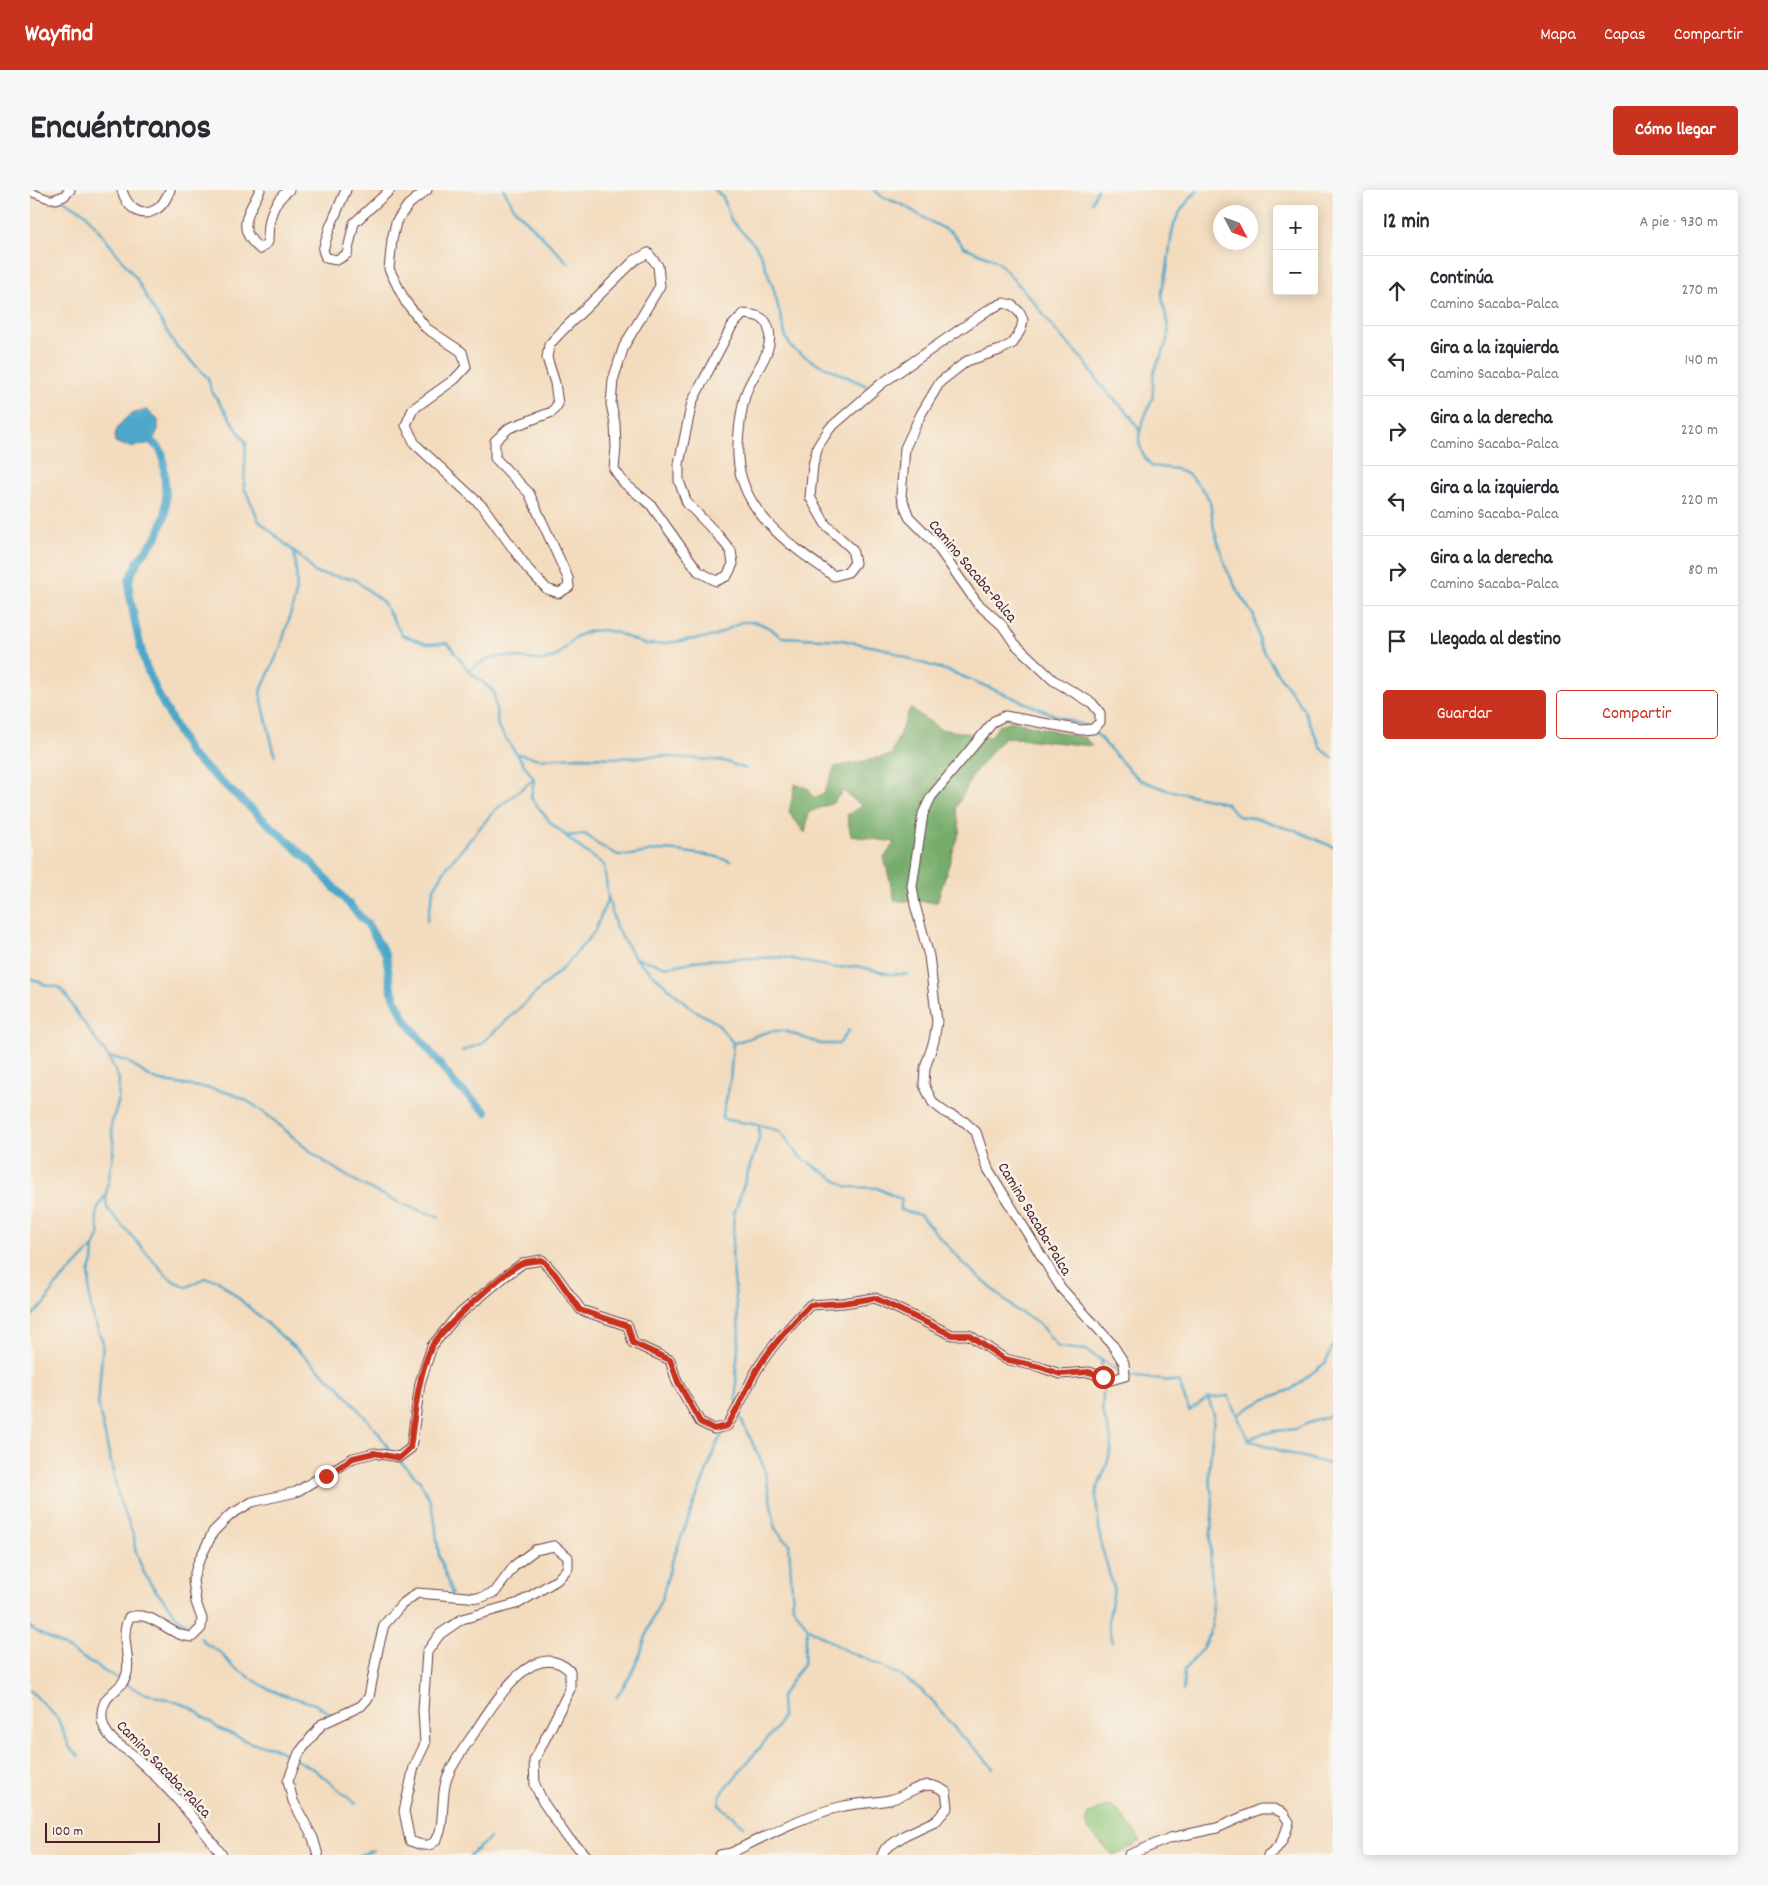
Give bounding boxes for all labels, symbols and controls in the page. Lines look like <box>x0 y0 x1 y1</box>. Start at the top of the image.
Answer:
text: Wayfind <box>25 18 93 52</box>
text: Mapa <box>1540 23 1576 48</box>
text: Capas <box>1604 23 1646 48</box>
text: Compartir <box>1674 23 1743 48</box>
text: Encuéntranos <box>30 105 211 155</box>
button: Cómo llegar <box>1613 106 1738 155</box>
north arrow <box>1213 205 1258 250</box>
map controls <box>1273 205 1318 295</box>
button: + <box>1273 205 1318 250</box>
text: 12 min <box>1383 208 1430 238</box>
text: A pie · 930 m <box>1639 211 1718 234</box>
button: − <box>1273 250 1318 295</box>
text: Continúa <box>1430 266 1493 293</box>
icon: ahead <box>1383 277 1411 305</box>
text: 270 m <box>1682 279 1718 302</box>
text: Camino Sacaba-Palca <box>1430 293 1558 316</box>
text: Gira a la izquierda <box>1430 336 1558 363</box>
icon: left <box>1383 347 1411 375</box>
text: 140 m <box>1684 349 1718 372</box>
text: Camino Sacaba-Palca <box>1430 363 1558 386</box>
text: Gira a la derecha <box>1430 406 1552 433</box>
icon: right <box>1383 417 1411 445</box>
text: 220 m <box>1681 419 1718 442</box>
text: Camino Sacaba-Palca <box>1430 433 1558 456</box>
text: Gira a la izquierda <box>1430 476 1558 503</box>
icon: left <box>1383 487 1411 515</box>
text: 220 m <box>1681 489 1718 512</box>
text: Camino Sacaba-Palca <box>1430 503 1558 526</box>
street label: Camino Sacaba-Palca <box>922 515 1022 629</box>
text: Gira a la derecha <box>1430 546 1552 573</box>
icon: right <box>1383 557 1411 585</box>
text: 80 m <box>1688 559 1718 582</box>
text: Camino Sacaba-Palca <box>1430 573 1558 596</box>
icon: arrive <box>1383 627 1411 655</box>
text: Llegada al destino <box>1430 627 1561 654</box>
button: Guardar <box>1383 690 1546 739</box>
button: Compartir <box>1556 690 1718 739</box>
street label: Camino Sacaba-Palca <box>991 1158 1077 1281</box>
route start <box>1092 1366 1115 1389</box>
route end <box>315 1465 338 1488</box>
street label: Camino Sacaba-Palca <box>110 1716 216 1824</box>
scale bar <box>45 1820 160 1843</box>
text: 100 m <box>52 1822 83 1842</box>

